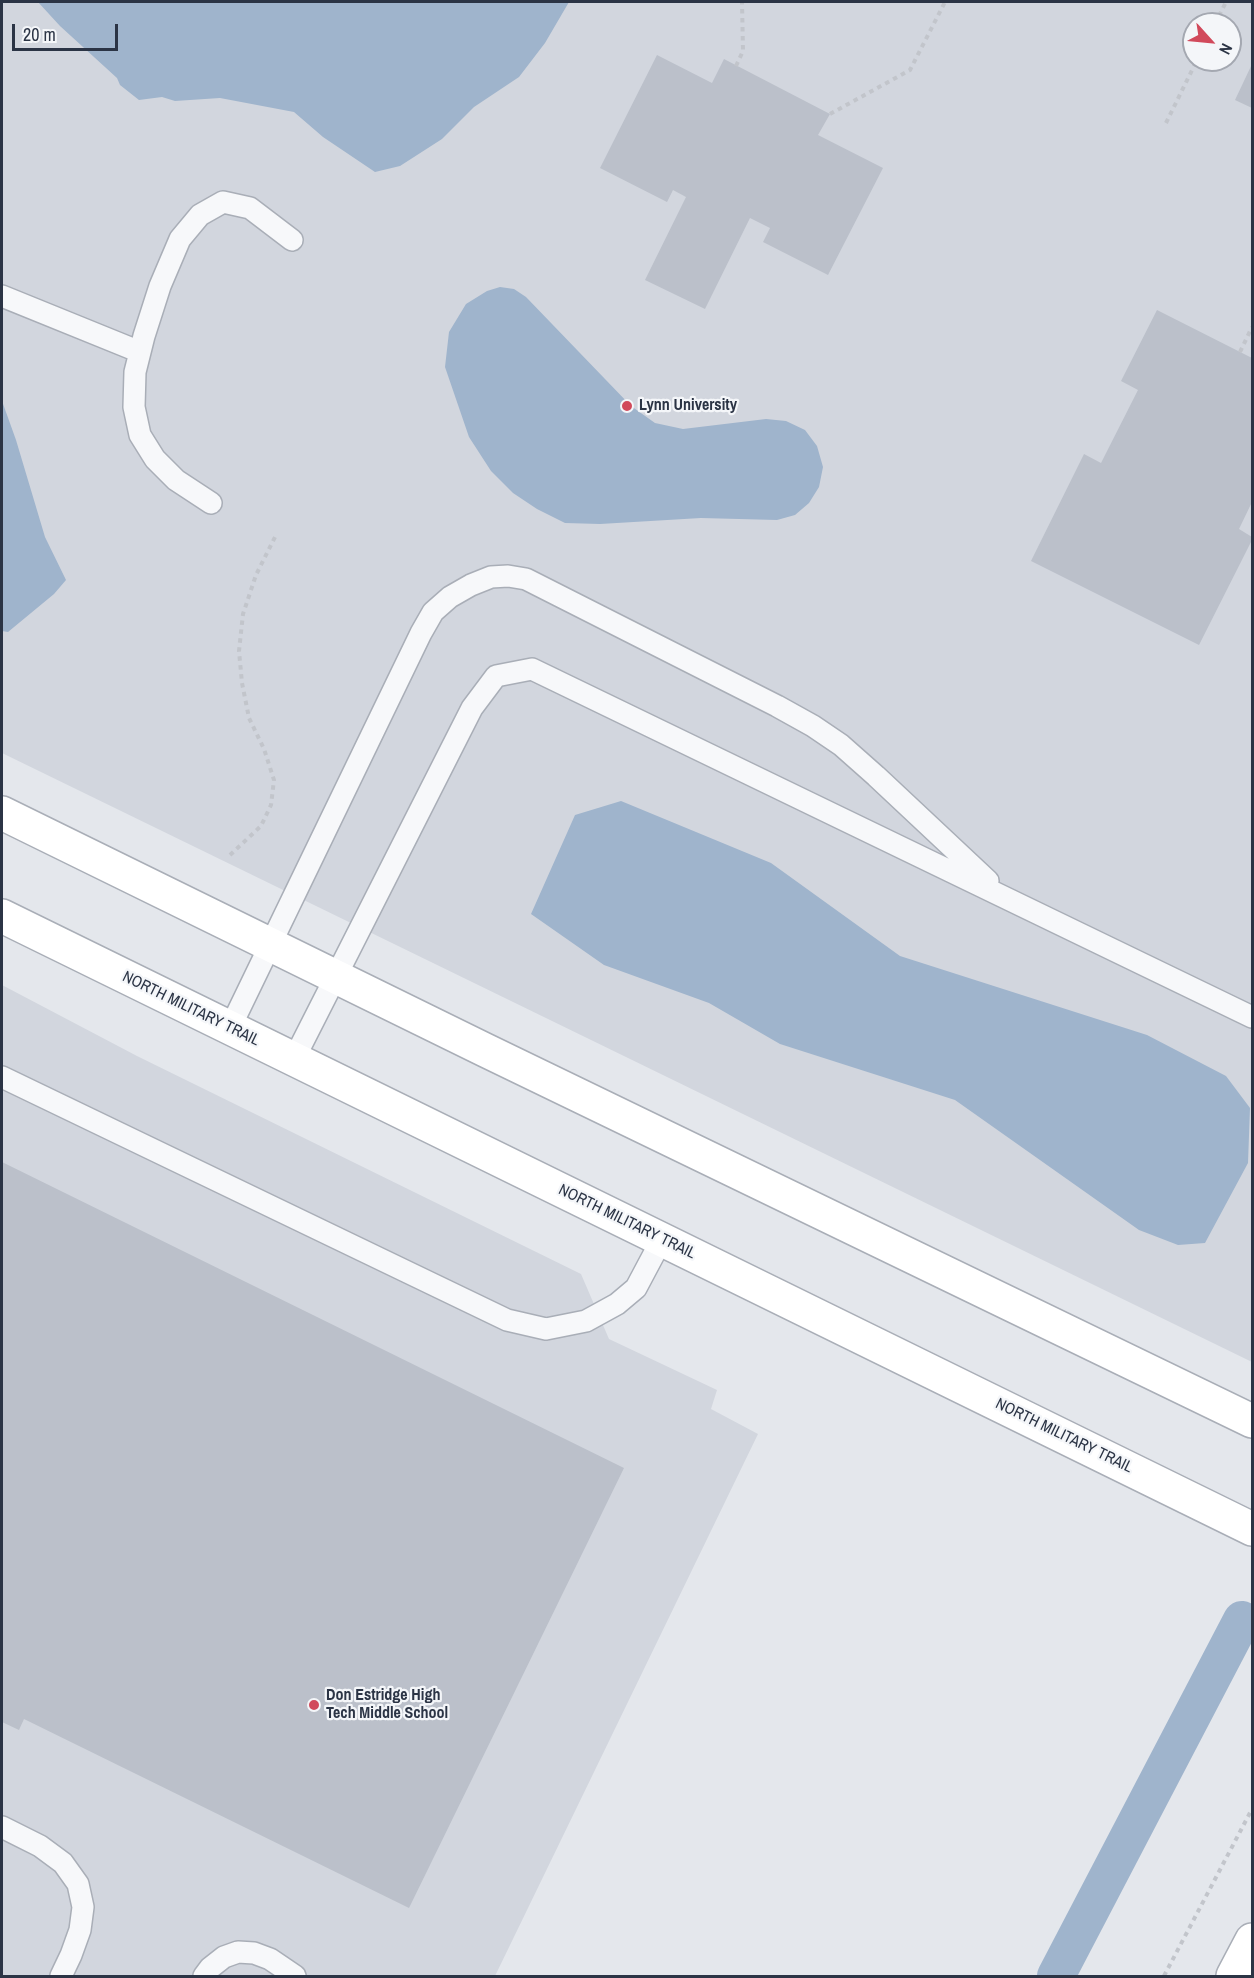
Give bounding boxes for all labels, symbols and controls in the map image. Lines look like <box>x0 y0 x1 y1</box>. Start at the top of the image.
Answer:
scale bar <box>15 12 122 50</box>
north arrow <box>1182 12 1242 72</box>
text: 20 m <box>23 22 56 47</box>
text: N <box>1214 40 1238 58</box>
place label: Lynn University <box>639 396 737 416</box>
marker: Lynn University <box>620 399 634 413</box>
street label: NORTH MILITARY TRAIL <box>119 967 263 1051</box>
street label: NORTH MILITARY TRAIL <box>555 1180 699 1264</box>
street label: NORTH MILITARY TRAIL <box>992 1394 1136 1478</box>
place label: Don Estridge High Tech Middle School <box>326 1686 448 1724</box>
marker: Don Estridge High Tech Middle School <box>307 1698 321 1712</box>

